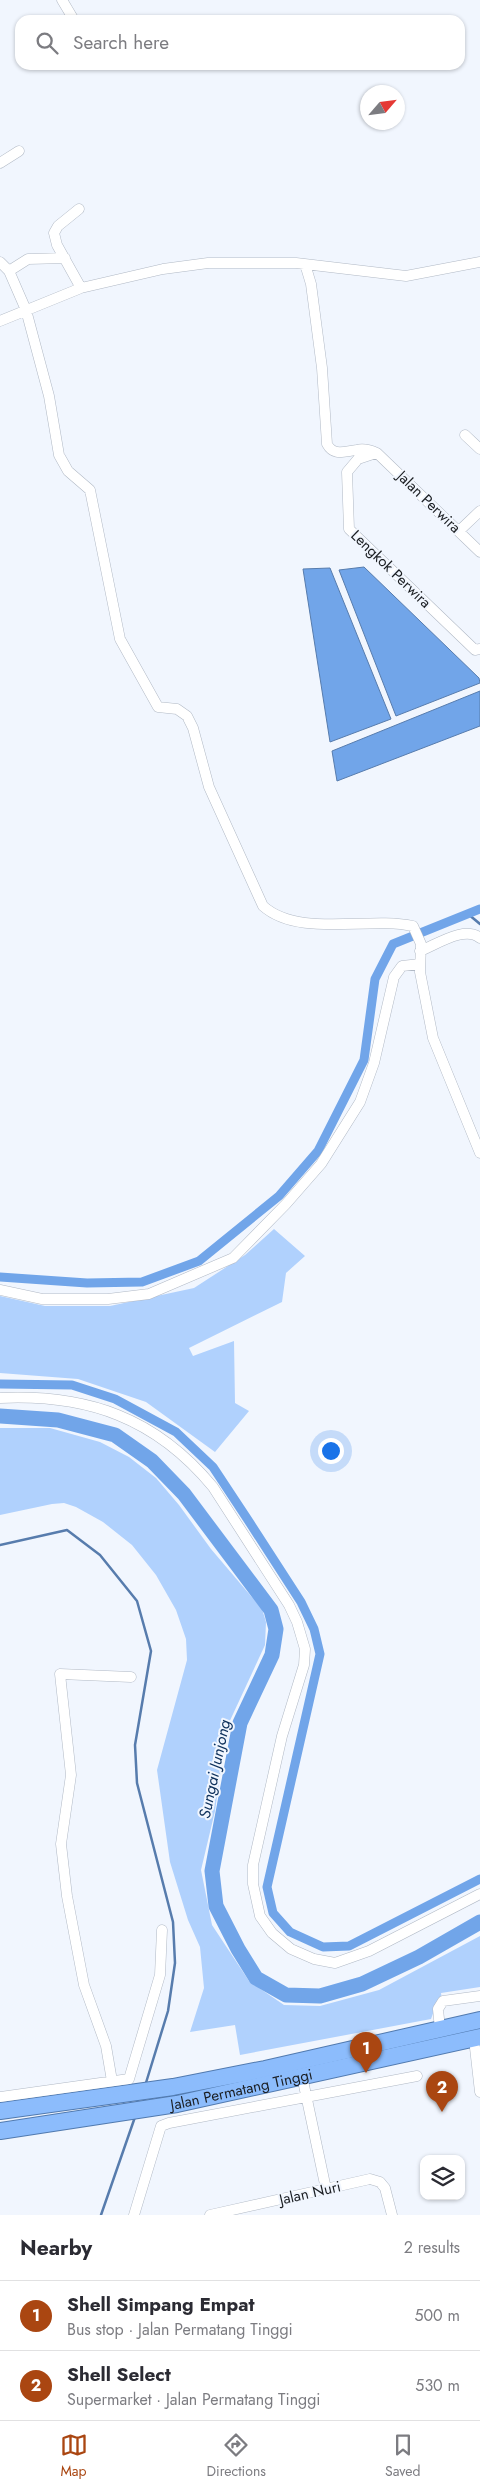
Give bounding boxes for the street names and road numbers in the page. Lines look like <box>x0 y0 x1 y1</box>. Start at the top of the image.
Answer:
street label: Jalan Perwira <box>391 464 466 538</box>
street label: Lengkok Perwira <box>346 525 436 613</box>
street label: Jalan Permatang Tinggi <box>167 2063 315 2116</box>
street label: Jalan Nuri <box>275 2175 343 2211</box>

